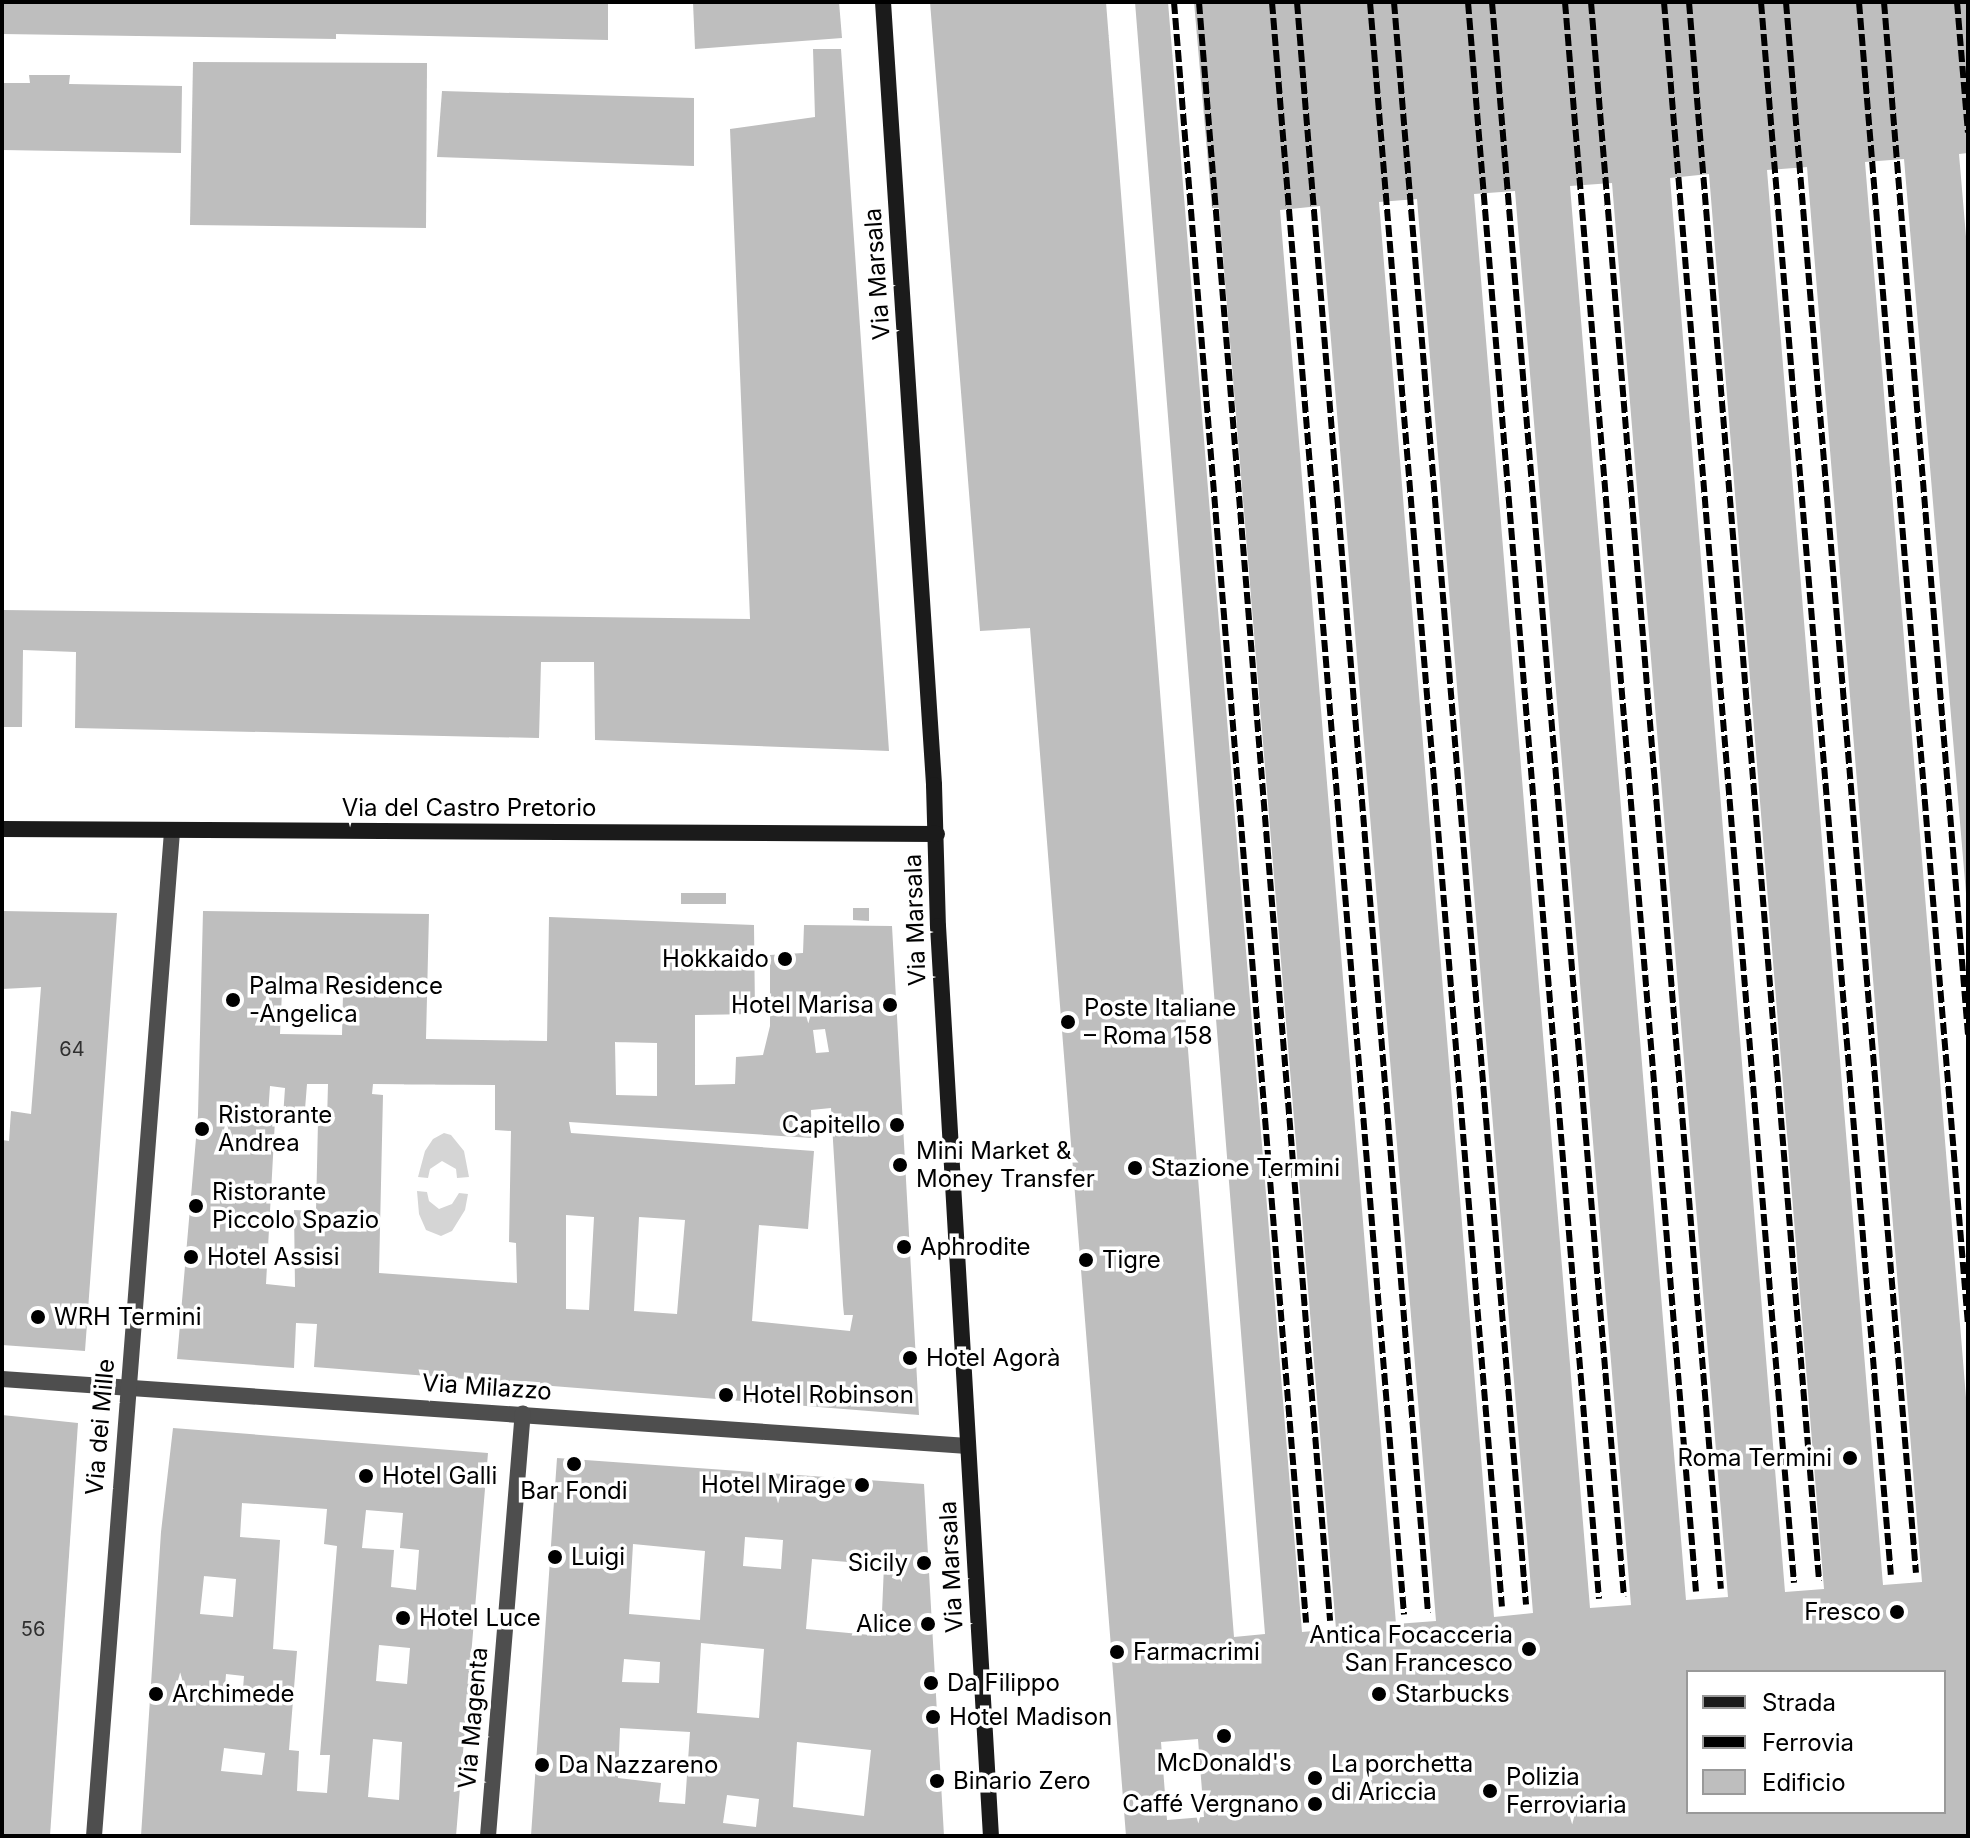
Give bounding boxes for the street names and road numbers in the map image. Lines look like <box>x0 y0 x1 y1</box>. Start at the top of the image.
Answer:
street label: Via Marsala <box>858 207 896 341</box>
street label: Via del Castro Pretorio <box>342 794 596 822</box>
street label: Via Marsala <box>898 853 932 987</box>
street label: Via dei Mille <box>80 1358 120 1496</box>
street label: Via Milazzo <box>421 1368 553 1406</box>
street label: Via Marsala <box>933 1500 969 1634</box>
street label: Via Magenta <box>452 1646 494 1790</box>

